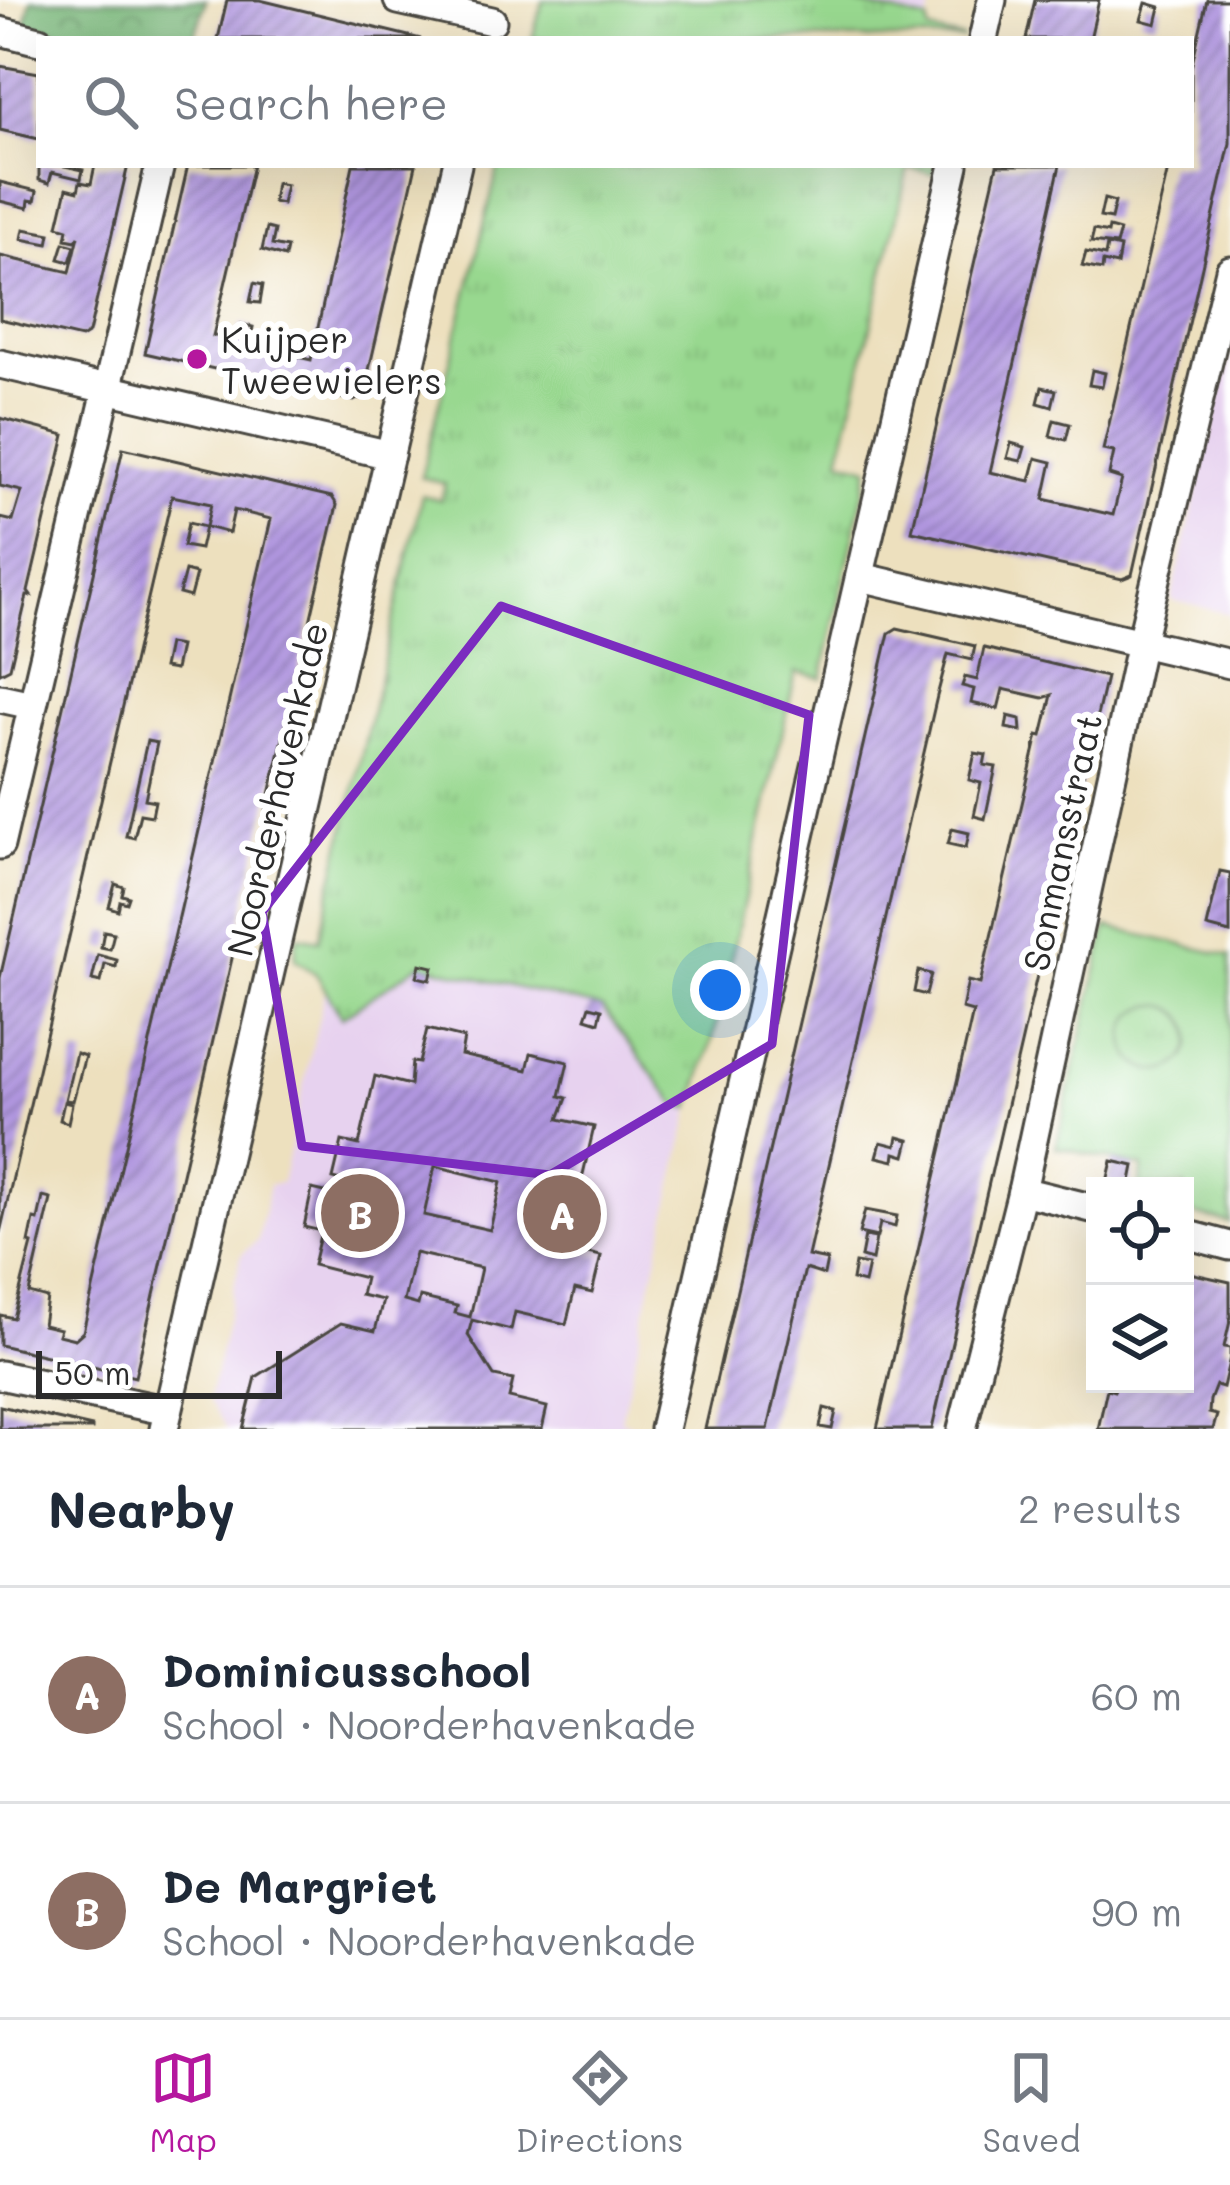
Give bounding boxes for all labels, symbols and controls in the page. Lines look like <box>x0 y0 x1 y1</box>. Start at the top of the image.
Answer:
search box <box>36 36 1194 168</box>
icon: search <box>78 69 144 135</box>
text: Search here <box>174 73 448 131</box>
place label: Kuijper Tweewielers <box>221 315 442 403</box>
marker: Kuijper Tweewielers <box>184 346 210 372</box>
street label: Noorderhavenkade <box>215 617 337 961</box>
street label: Sonmansstraat <box>1011 709 1111 975</box>
your location <box>690 960 750 1020</box>
pin: B <box>321 1168 399 1258</box>
pin: A <box>523 1169 601 1259</box>
map controls <box>1086 1177 1194 1393</box>
button: locate <box>1086 1177 1194 1285</box>
button: layers <box>1086 1285 1194 1393</box>
scale bar <box>36 1345 282 1398</box>
text: 50 m <box>54 1350 130 1393</box>
text: Nearby <box>48 1474 235 1541</box>
text: 2 results <box>1018 1482 1182 1533</box>
text: Dominicusschool <box>162 1640 531 1698</box>
text: A <box>73 1669 101 1720</box>
text: 60 m <box>1091 1669 1182 1720</box>
text: School · Noorderhavenkade <box>162 1698 697 1749</box>
text: De Margriet <box>162 1856 437 1914</box>
text: B <box>74 1885 100 1936</box>
text: 90 m <box>1091 1885 1182 1936</box>
text: School · Noorderhavenkade <box>162 1914 697 1965</box>
tab: Map <box>150 2045 217 2160</box>
tab: Directions <box>516 2045 683 2160</box>
tab: Saved <box>983 2045 1080 2160</box>

